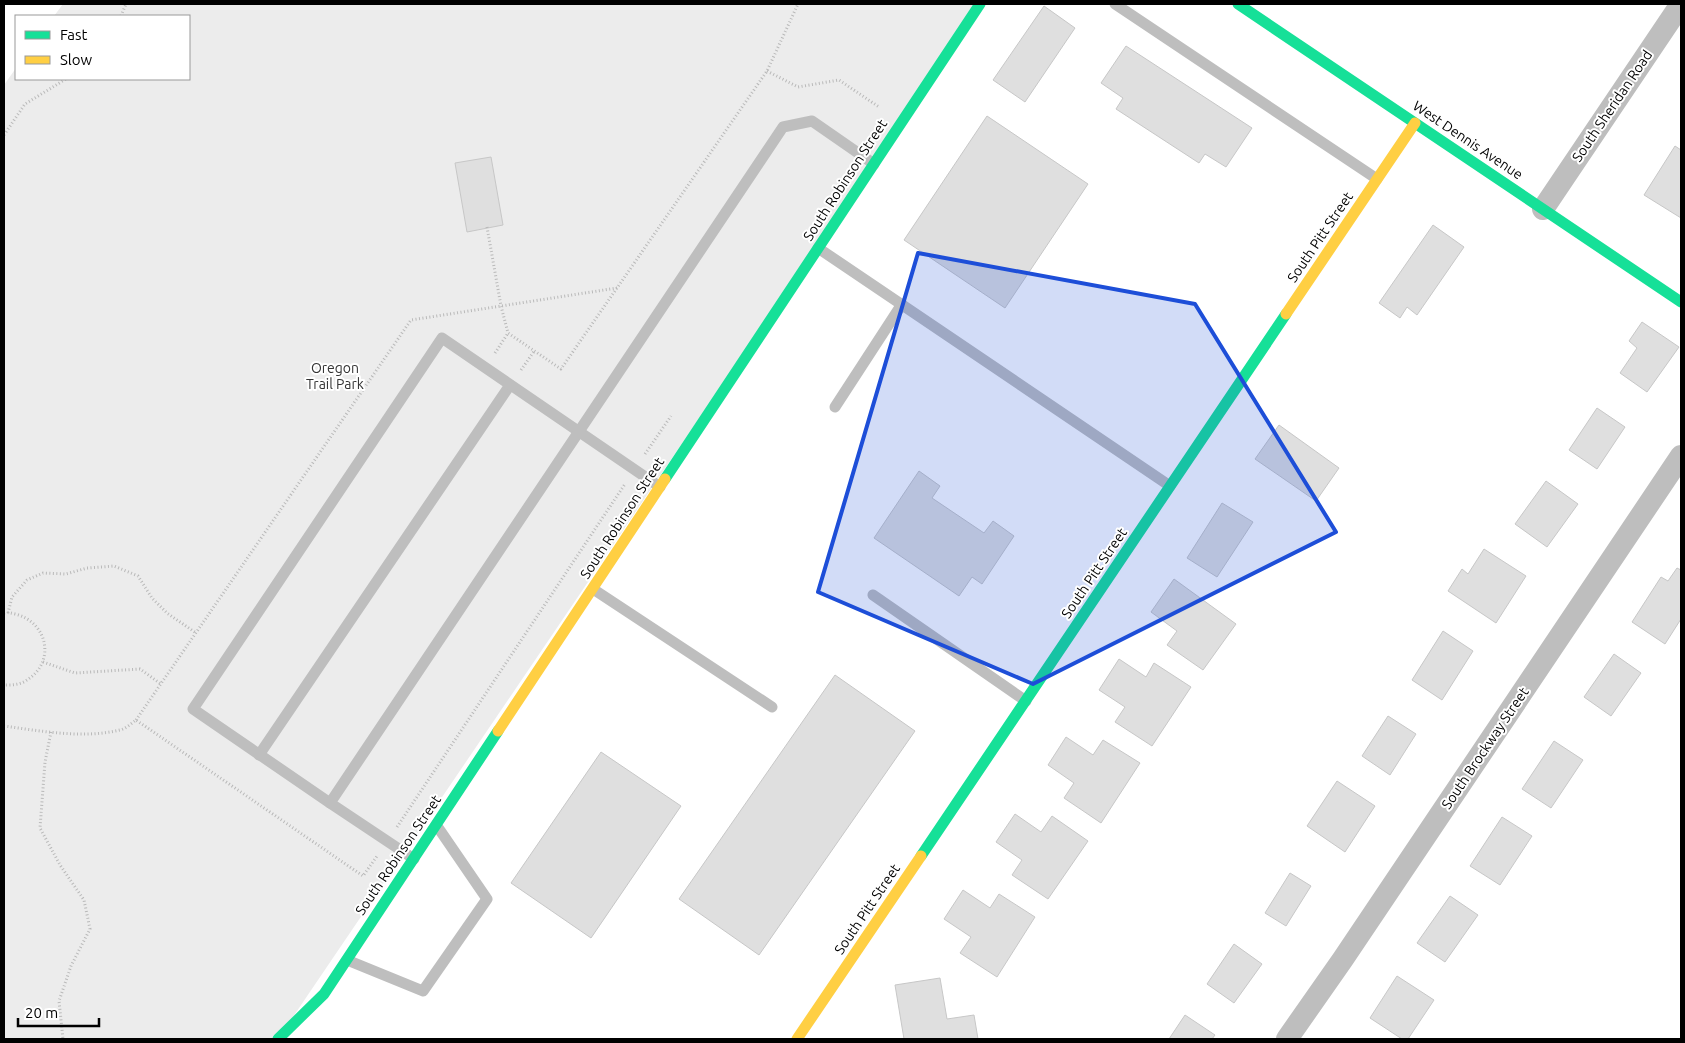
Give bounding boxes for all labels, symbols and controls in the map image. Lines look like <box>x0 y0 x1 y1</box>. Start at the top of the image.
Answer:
legend <box>15 15 190 80</box>
text: Fast <box>60 26 88 43</box>
street label: South Sheridan Road <box>1569 47 1655 165</box>
text: Slow <box>60 51 93 68</box>
street label: West Dennis Avenue <box>1410 97 1526 183</box>
street label: South Robinson Street <box>800 116 890 244</box>
street label: South Pitt Street <box>1284 188 1356 285</box>
park label: Oregon Trail Park <box>306 360 364 392</box>
street label: South Robinson Street <box>577 454 667 582</box>
street label: South Pitt Street <box>1058 524 1130 621</box>
street label: South Brockway Street <box>1438 684 1532 812</box>
street label: South Robinson Street <box>352 792 444 918</box>
street label: South Pitt Street <box>831 860 903 957</box>
scale bar <box>18 996 99 1028</box>
text: 20 m <box>25 1004 58 1021</box>

